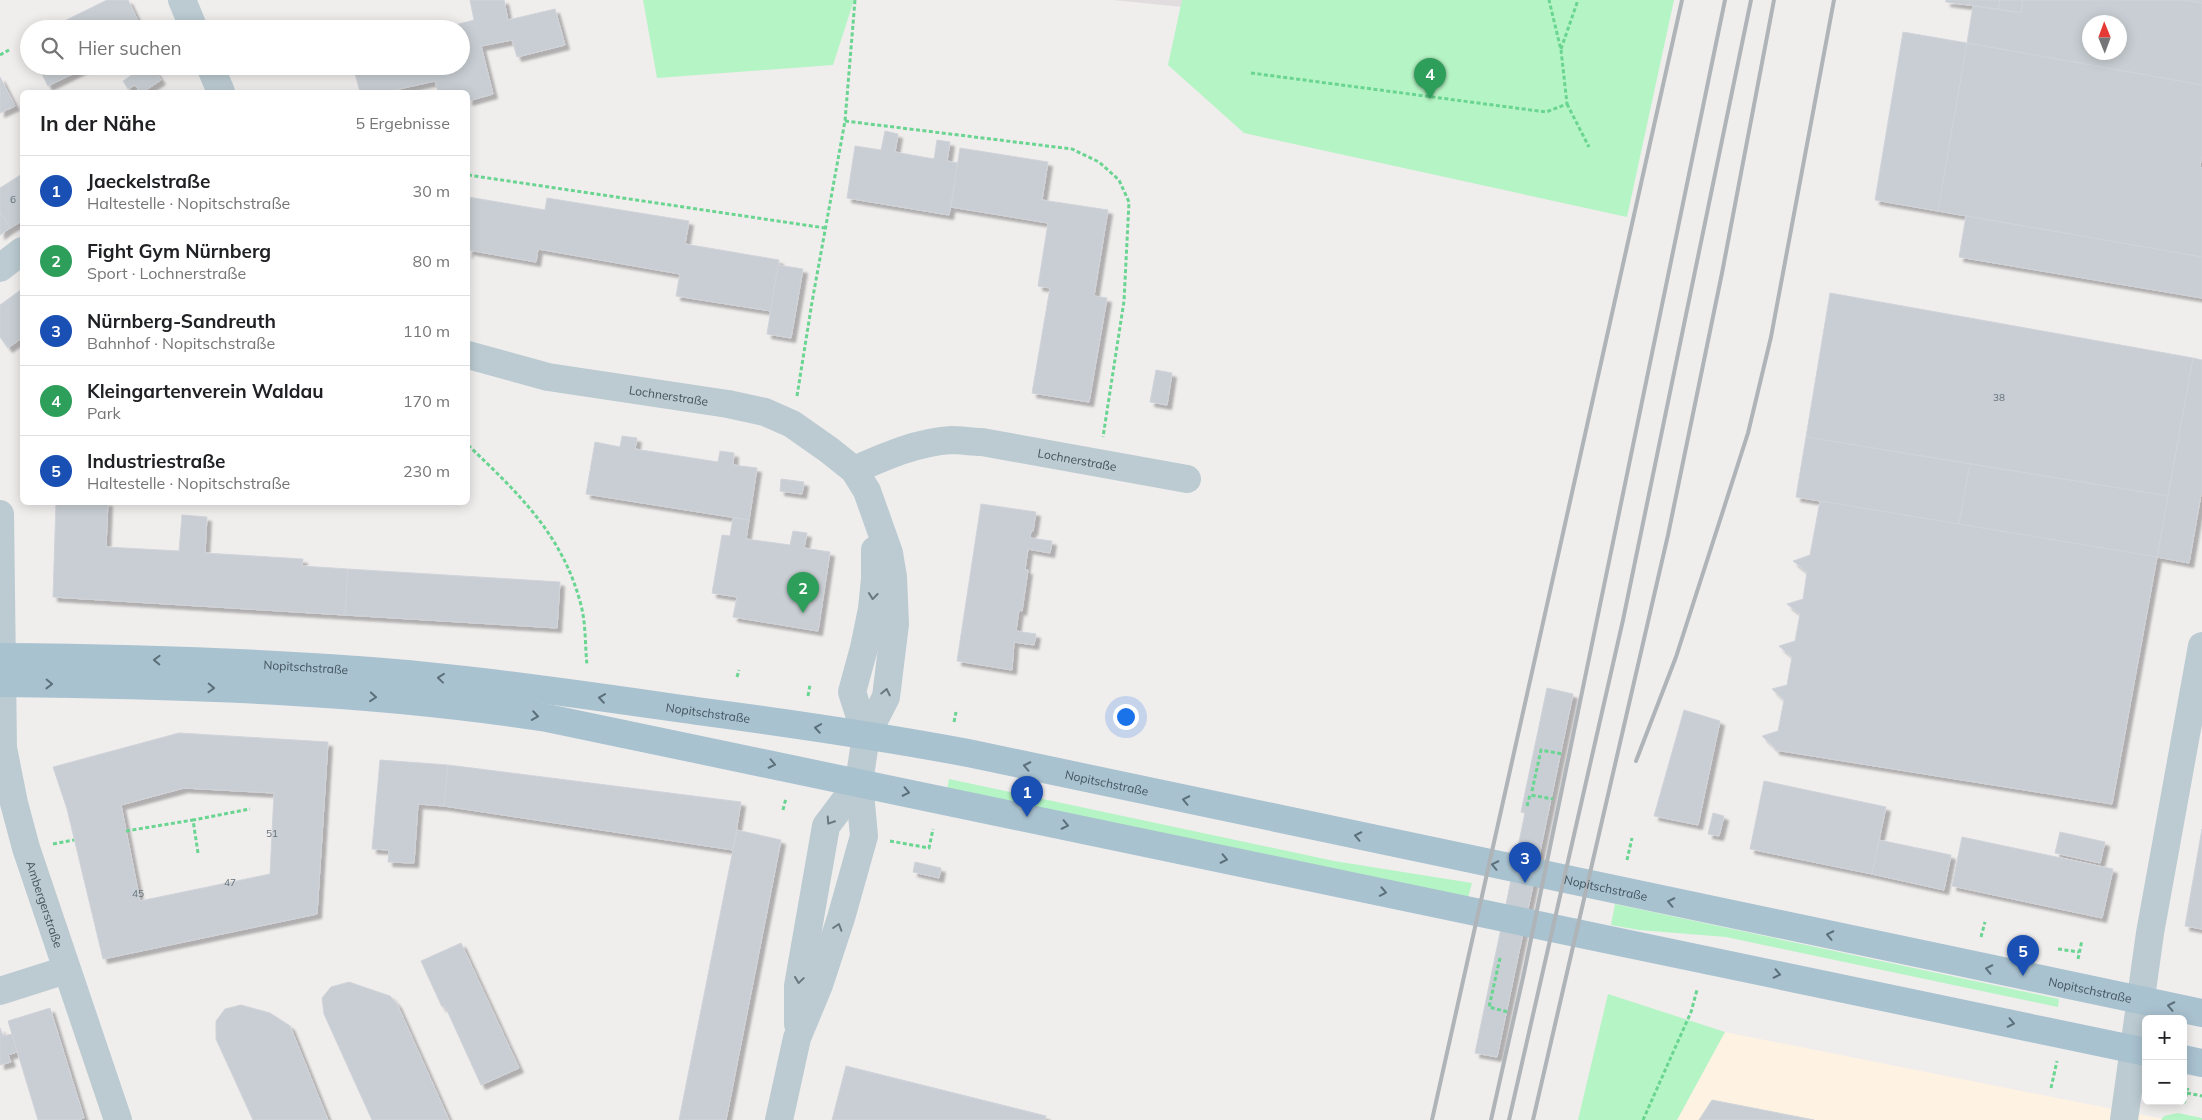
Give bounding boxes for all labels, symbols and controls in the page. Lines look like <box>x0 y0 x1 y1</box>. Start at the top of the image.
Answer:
north arrow <box>2082 15 2127 60</box>
search box <box>20 20 470 75</box>
icon: search <box>38 34 66 62</box>
text: Hier suchen <box>78 36 182 60</box>
pin: 4 <box>1414 58 1446 99</box>
text: In der Nähe <box>40 110 156 136</box>
text: 5 Ergebnisse <box>355 113 450 133</box>
text: Jaeckelstraße <box>87 169 210 193</box>
text: 1 <box>51 181 61 201</box>
text: 30 m <box>413 181 450 201</box>
house number: 6 <box>10 193 16 206</box>
text: Haltestelle · Nopitschstraße <box>87 193 290 213</box>
text: Fight Gym Nürnberg <box>87 239 271 263</box>
text: 2 <box>51 251 61 271</box>
text: 80 m <box>413 251 450 271</box>
text: Sport · Lochnerstraße <box>87 263 246 283</box>
text: Nürnberg-Sandreuth <box>87 309 276 333</box>
text: 3 <box>51 321 61 341</box>
text: 110 m <box>403 321 450 341</box>
text: Bahnhof · Nopitschstraße <box>87 333 275 353</box>
text: Kleingartenverein Waldau <box>87 379 324 403</box>
street label: Lochnerstraße <box>628 382 709 408</box>
text: 4 <box>51 391 61 411</box>
text: 170 m <box>403 391 450 411</box>
house number: 38 <box>1993 391 2005 404</box>
text: Park <box>87 403 121 423</box>
street label: Lochnerstraße <box>1037 445 1118 474</box>
text: Industriestraße <box>87 449 225 473</box>
text: 5 <box>51 461 61 481</box>
text: 230 m <box>403 461 450 481</box>
text: Haltestelle · Nopitschstraße <box>87 473 290 493</box>
pin: 2 <box>787 572 819 613</box>
one-way arrow <box>868 593 879 601</box>
one-way arrow <box>152 655 160 666</box>
street label: Nopitschstraße <box>263 657 349 677</box>
one-way arrow <box>437 673 445 684</box>
one-way arrow <box>45 679 53 689</box>
one-way arrow <box>207 683 215 694</box>
one-way arrow <box>880 688 891 696</box>
one-way arrow <box>370 692 378 703</box>
one-way arrow <box>598 693 607 703</box>
street label: Nopitschstraße <box>665 699 751 726</box>
your location <box>1113 704 1139 730</box>
one-way arrow <box>531 710 539 721</box>
one-way arrow <box>813 724 822 734</box>
one-way arrow <box>768 759 777 769</box>
one-way arrow <box>1022 761 1031 772</box>
street label: Nopitschstraße <box>1064 766 1150 798</box>
pin: 1 <box>1011 776 1043 817</box>
one-way arrow <box>902 786 911 797</box>
one-way arrow <box>1181 795 1190 805</box>
one-way arrow <box>827 816 836 825</box>
one-way arrow <box>1061 819 1070 830</box>
house number: 51 <box>266 827 278 840</box>
one-way arrow <box>1354 831 1362 842</box>
pin: 3 <box>1509 842 1541 883</box>
one-way arrow <box>1220 853 1229 864</box>
street label: Ambergerstraße <box>23 859 67 950</box>
one-way arrow <box>1490 860 1499 871</box>
street label: Nopitschstraße <box>1563 871 1649 903</box>
house number: 47 <box>224 876 236 889</box>
one-way arrow <box>1379 886 1388 896</box>
house number: 45 <box>132 887 144 900</box>
one-way arrow <box>1667 897 1676 908</box>
one-way arrow <box>833 923 843 931</box>
one-way arrow <box>1826 930 1835 941</box>
pin: 5 <box>2007 935 2039 976</box>
one-way arrow <box>1985 964 1993 975</box>
one-way arrow <box>1772 968 1781 979</box>
street label: Nopitschstraße <box>2047 973 2133 1006</box>
one-way arrow <box>795 976 805 985</box>
one-way arrow <box>2166 1001 2175 1012</box>
map controls <box>2142 1015 2187 1105</box>
button: + <box>2142 1015 2187 1060</box>
one-way arrow <box>2006 1017 2015 1028</box>
button: − <box>2142 1060 2187 1105</box>

